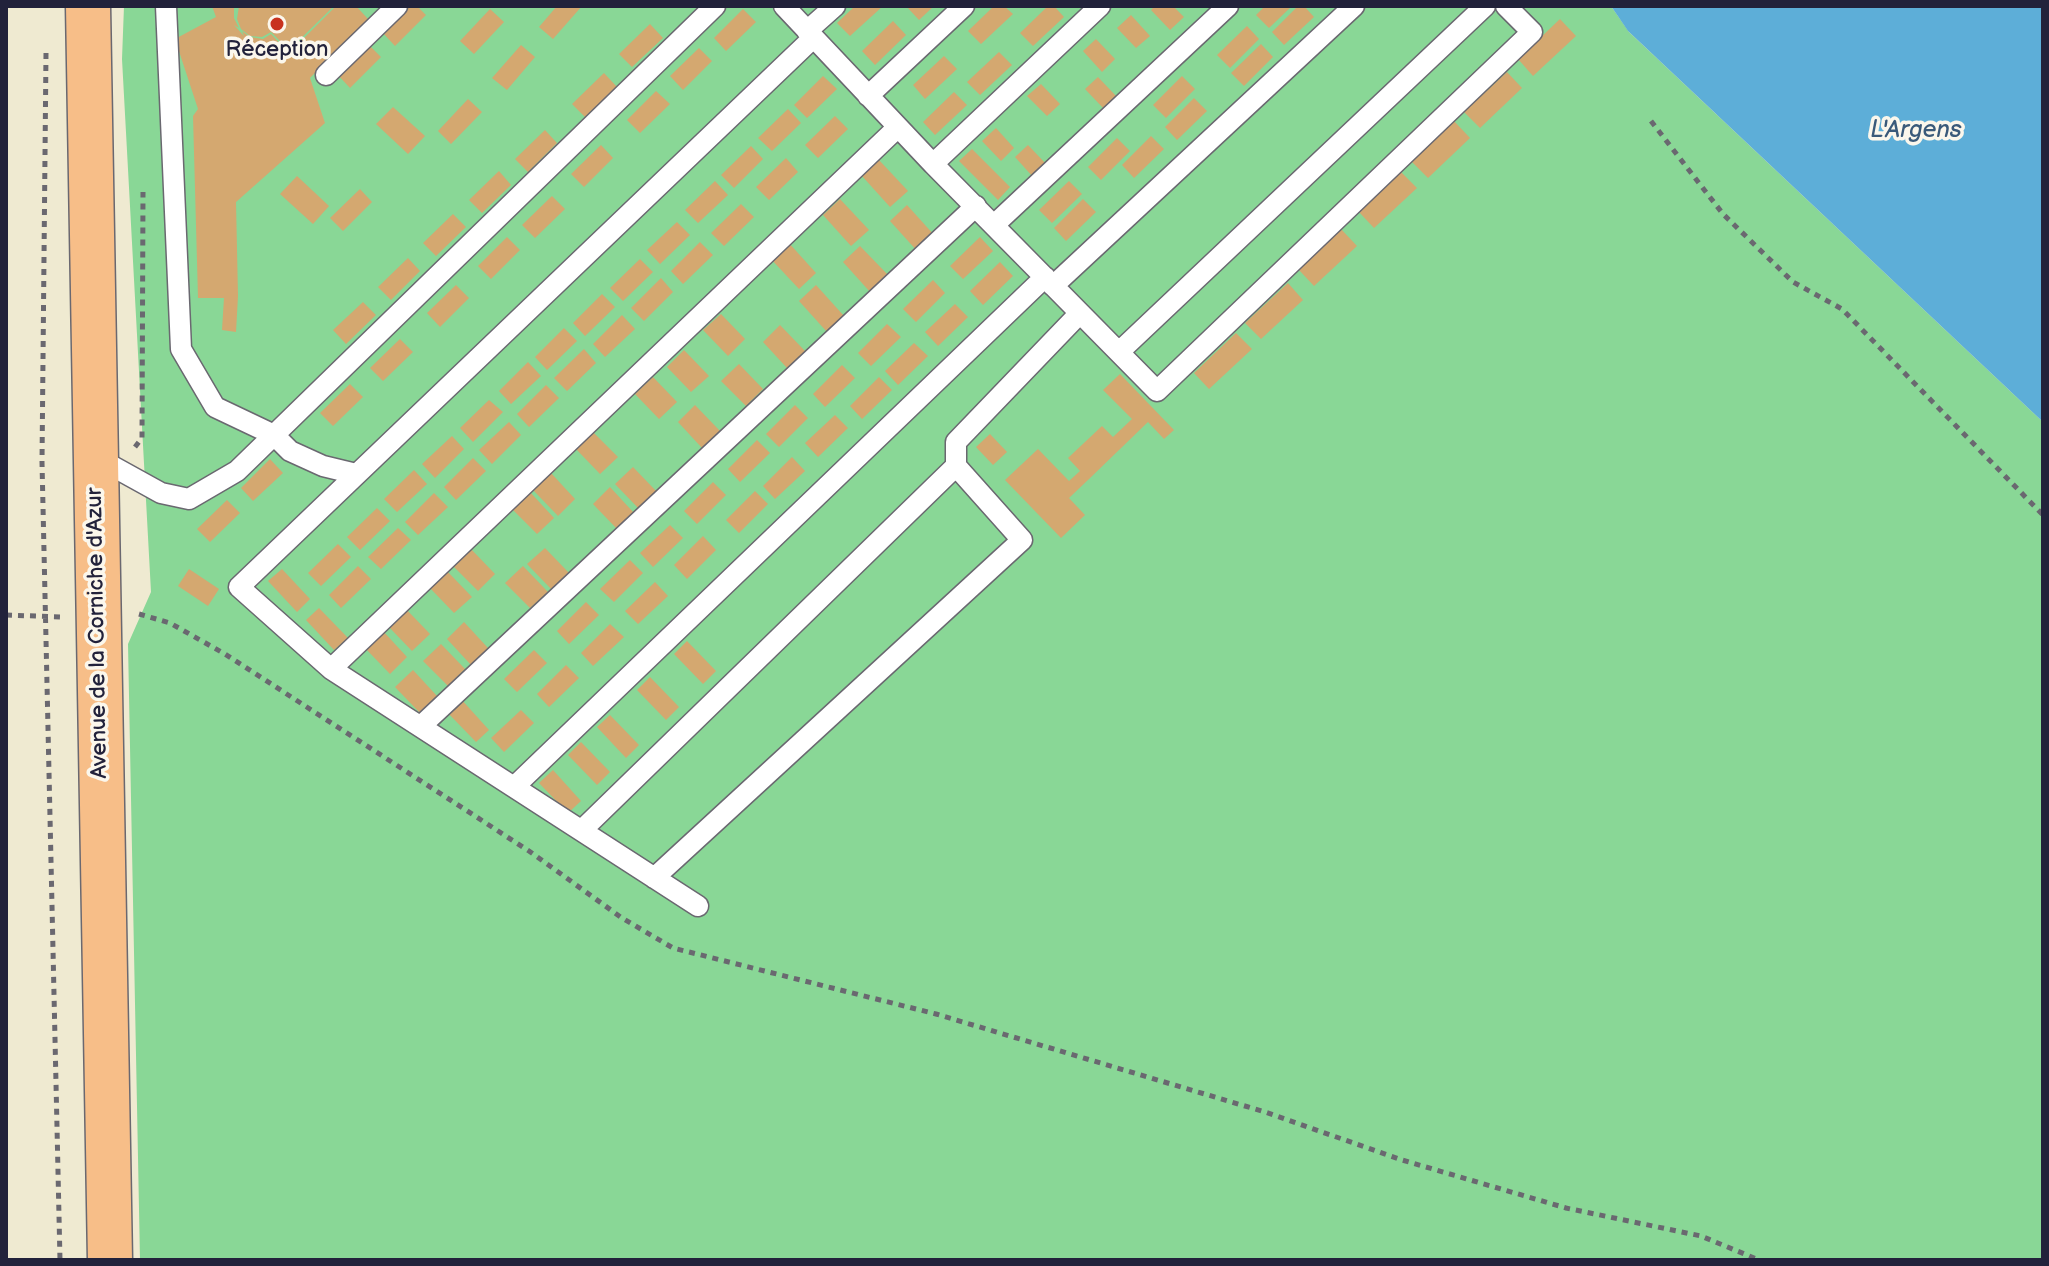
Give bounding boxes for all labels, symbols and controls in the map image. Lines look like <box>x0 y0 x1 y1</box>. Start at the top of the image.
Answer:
marker: Réception <box>268 15 286 33</box>
place label: Réception <box>226 37 328 63</box>
water label: L'Argens <box>1870 117 1962 145</box>
street label: Avenue de la Corniche d'Azur <box>82 487 114 779</box>

